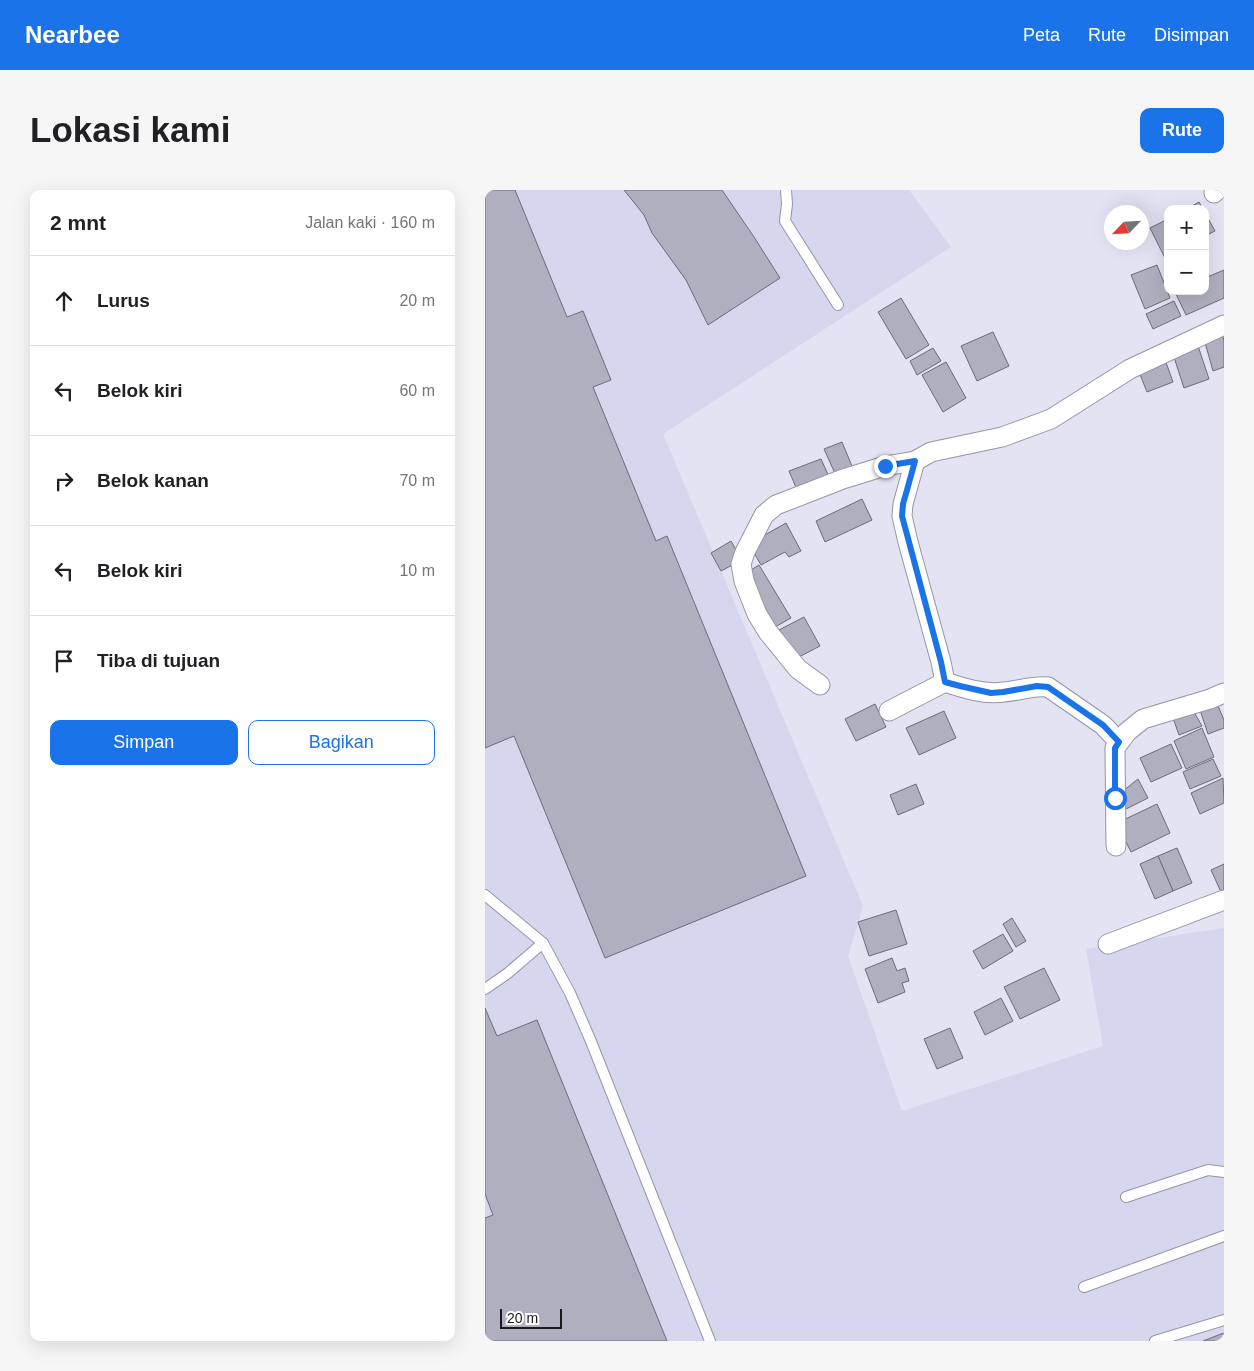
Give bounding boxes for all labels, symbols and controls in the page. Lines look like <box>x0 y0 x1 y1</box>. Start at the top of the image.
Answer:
text: Nearbee <box>25 21 120 48</box>
text: Peta <box>1023 25 1060 45</box>
text: Rute <box>1088 25 1126 45</box>
text: Disimpan <box>1154 25 1229 45</box>
button: Rute <box>1140 108 1224 153</box>
text: Lokasi kami <box>30 110 230 149</box>
north arrow <box>1104 205 1149 250</box>
map controls <box>1164 205 1209 295</box>
button: + <box>1164 205 1209 250</box>
text: 2 mnt <box>50 211 106 234</box>
text: Jalan kaki · 160 m <box>305 214 435 231</box>
button: − <box>1164 250 1209 295</box>
icon: ahead <box>50 287 78 315</box>
text: Lurus <box>97 290 150 311</box>
text: 20 m <box>399 292 435 309</box>
icon: left <box>50 377 78 405</box>
text: Belok kiri <box>97 380 183 401</box>
text: 60 m <box>399 382 435 399</box>
route end <box>874 455 897 478</box>
icon: right <box>50 467 78 495</box>
text: Belok kanan <box>97 470 209 491</box>
text: 70 m <box>399 472 435 489</box>
icon: left <box>50 557 78 585</box>
text: Belok kiri <box>97 560 183 581</box>
text: 10 m <box>399 562 435 579</box>
icon: arrive <box>50 647 78 675</box>
text: Tiba di tujuan <box>97 650 220 671</box>
button: Simpan <box>50 720 238 765</box>
button: Bagikan <box>248 720 435 765</box>
route start <box>1104 787 1127 810</box>
scale bar <box>500 1306 563 1329</box>
text: 20 m <box>507 1310 538 1326</box>

